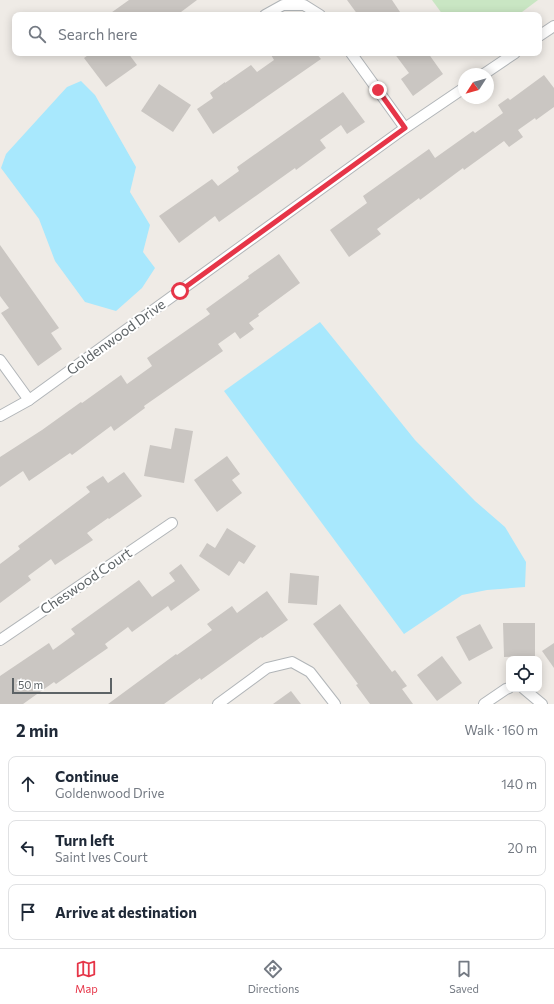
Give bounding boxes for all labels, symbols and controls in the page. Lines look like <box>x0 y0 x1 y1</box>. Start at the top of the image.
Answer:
search box <box>12 12 542 56</box>
icon: search <box>26 23 48 45</box>
text: Search here <box>58 25 137 43</box>
north arrow <box>458 68 494 104</box>
route end <box>369 81 387 99</box>
route start <box>171 282 189 300</box>
street label: Goldenwood Drive <box>63 295 168 378</box>
street label: Cheswood Court <box>37 544 135 617</box>
map controls <box>506 656 542 692</box>
button: locate <box>506 656 542 692</box>
scale bar <box>12 676 112 695</box>
text: 50 m <box>18 678 43 691</box>
text: 2 min <box>16 720 58 741</box>
text: Walk · 160 m <box>464 722 538 738</box>
text: Continue <box>55 767 119 785</box>
icon: ahead <box>17 773 39 795</box>
text: 140 m <box>501 776 537 792</box>
text: Goldenwood Drive <box>55 785 164 801</box>
text: Turn left <box>55 831 114 849</box>
icon: left <box>17 837 39 859</box>
text: 20 m <box>508 840 537 856</box>
text: Saint Ives Court <box>55 849 148 865</box>
icon: arrive <box>17 901 39 923</box>
text: Arrive at destination <box>55 903 197 921</box>
tab: Map <box>75 958 98 995</box>
tab: Directions <box>248 958 299 995</box>
tab: Saved <box>449 958 479 995</box>

